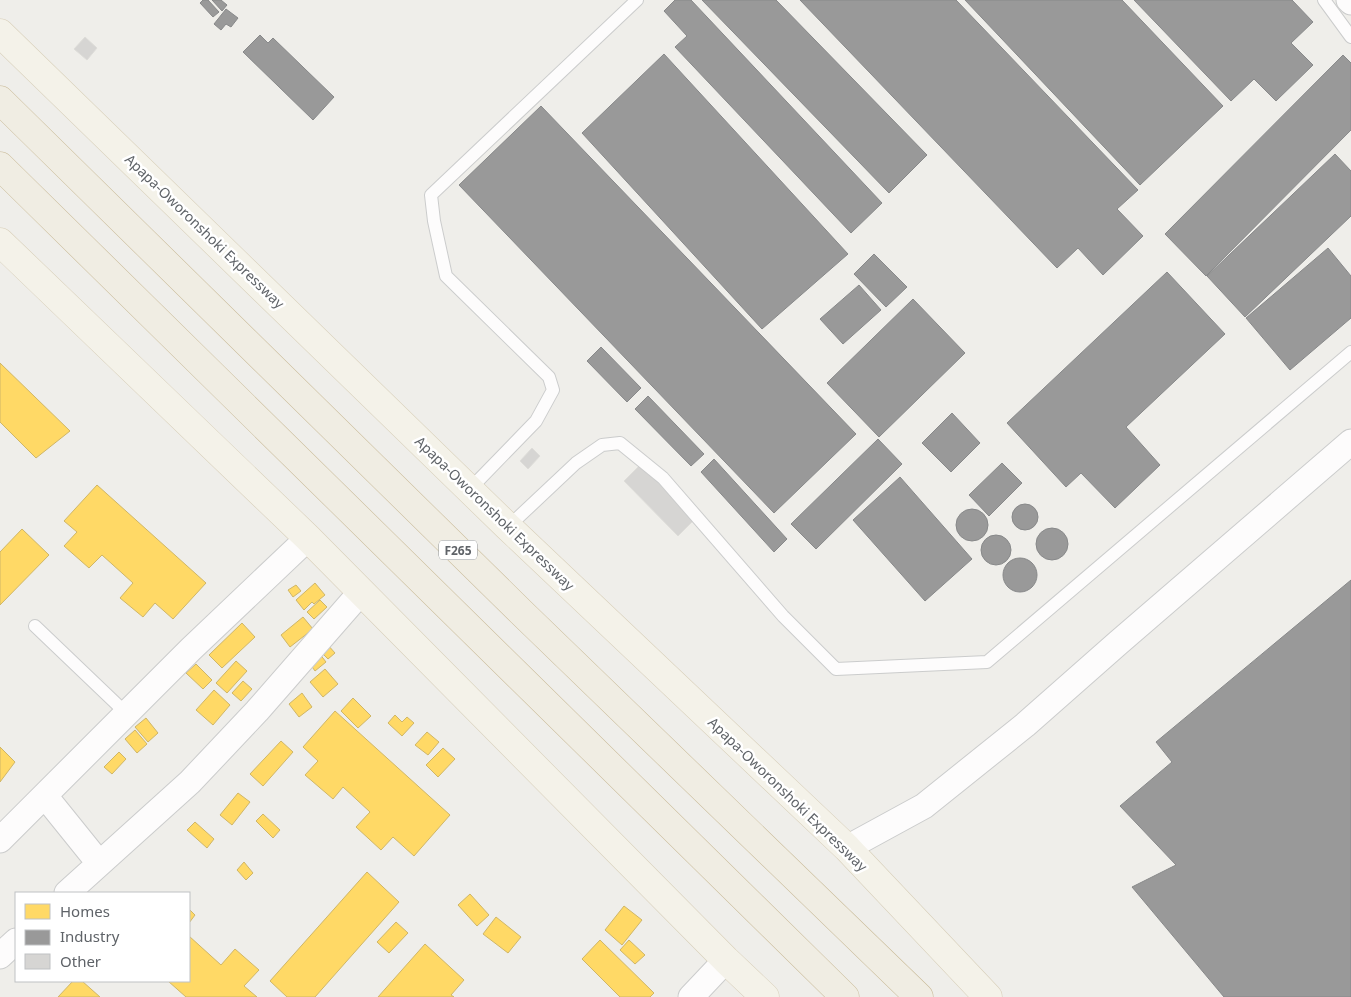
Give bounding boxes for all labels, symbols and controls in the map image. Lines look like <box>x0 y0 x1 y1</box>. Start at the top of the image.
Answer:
street label: Apapa-Oworonshoki Expressway <box>121 150 289 313</box>
street label: Apapa-Oworonshoki Expressway <box>411 432 579 595</box>
road number: F265 <box>439 540 477 560</box>
street label: Apapa-Oworonshoki Expressway <box>704 713 872 876</box>
legend <box>15 892 190 982</box>
text: Homes <box>60 901 110 921</box>
text: Industry <box>60 926 120 946</box>
text: Other <box>60 951 101 971</box>

